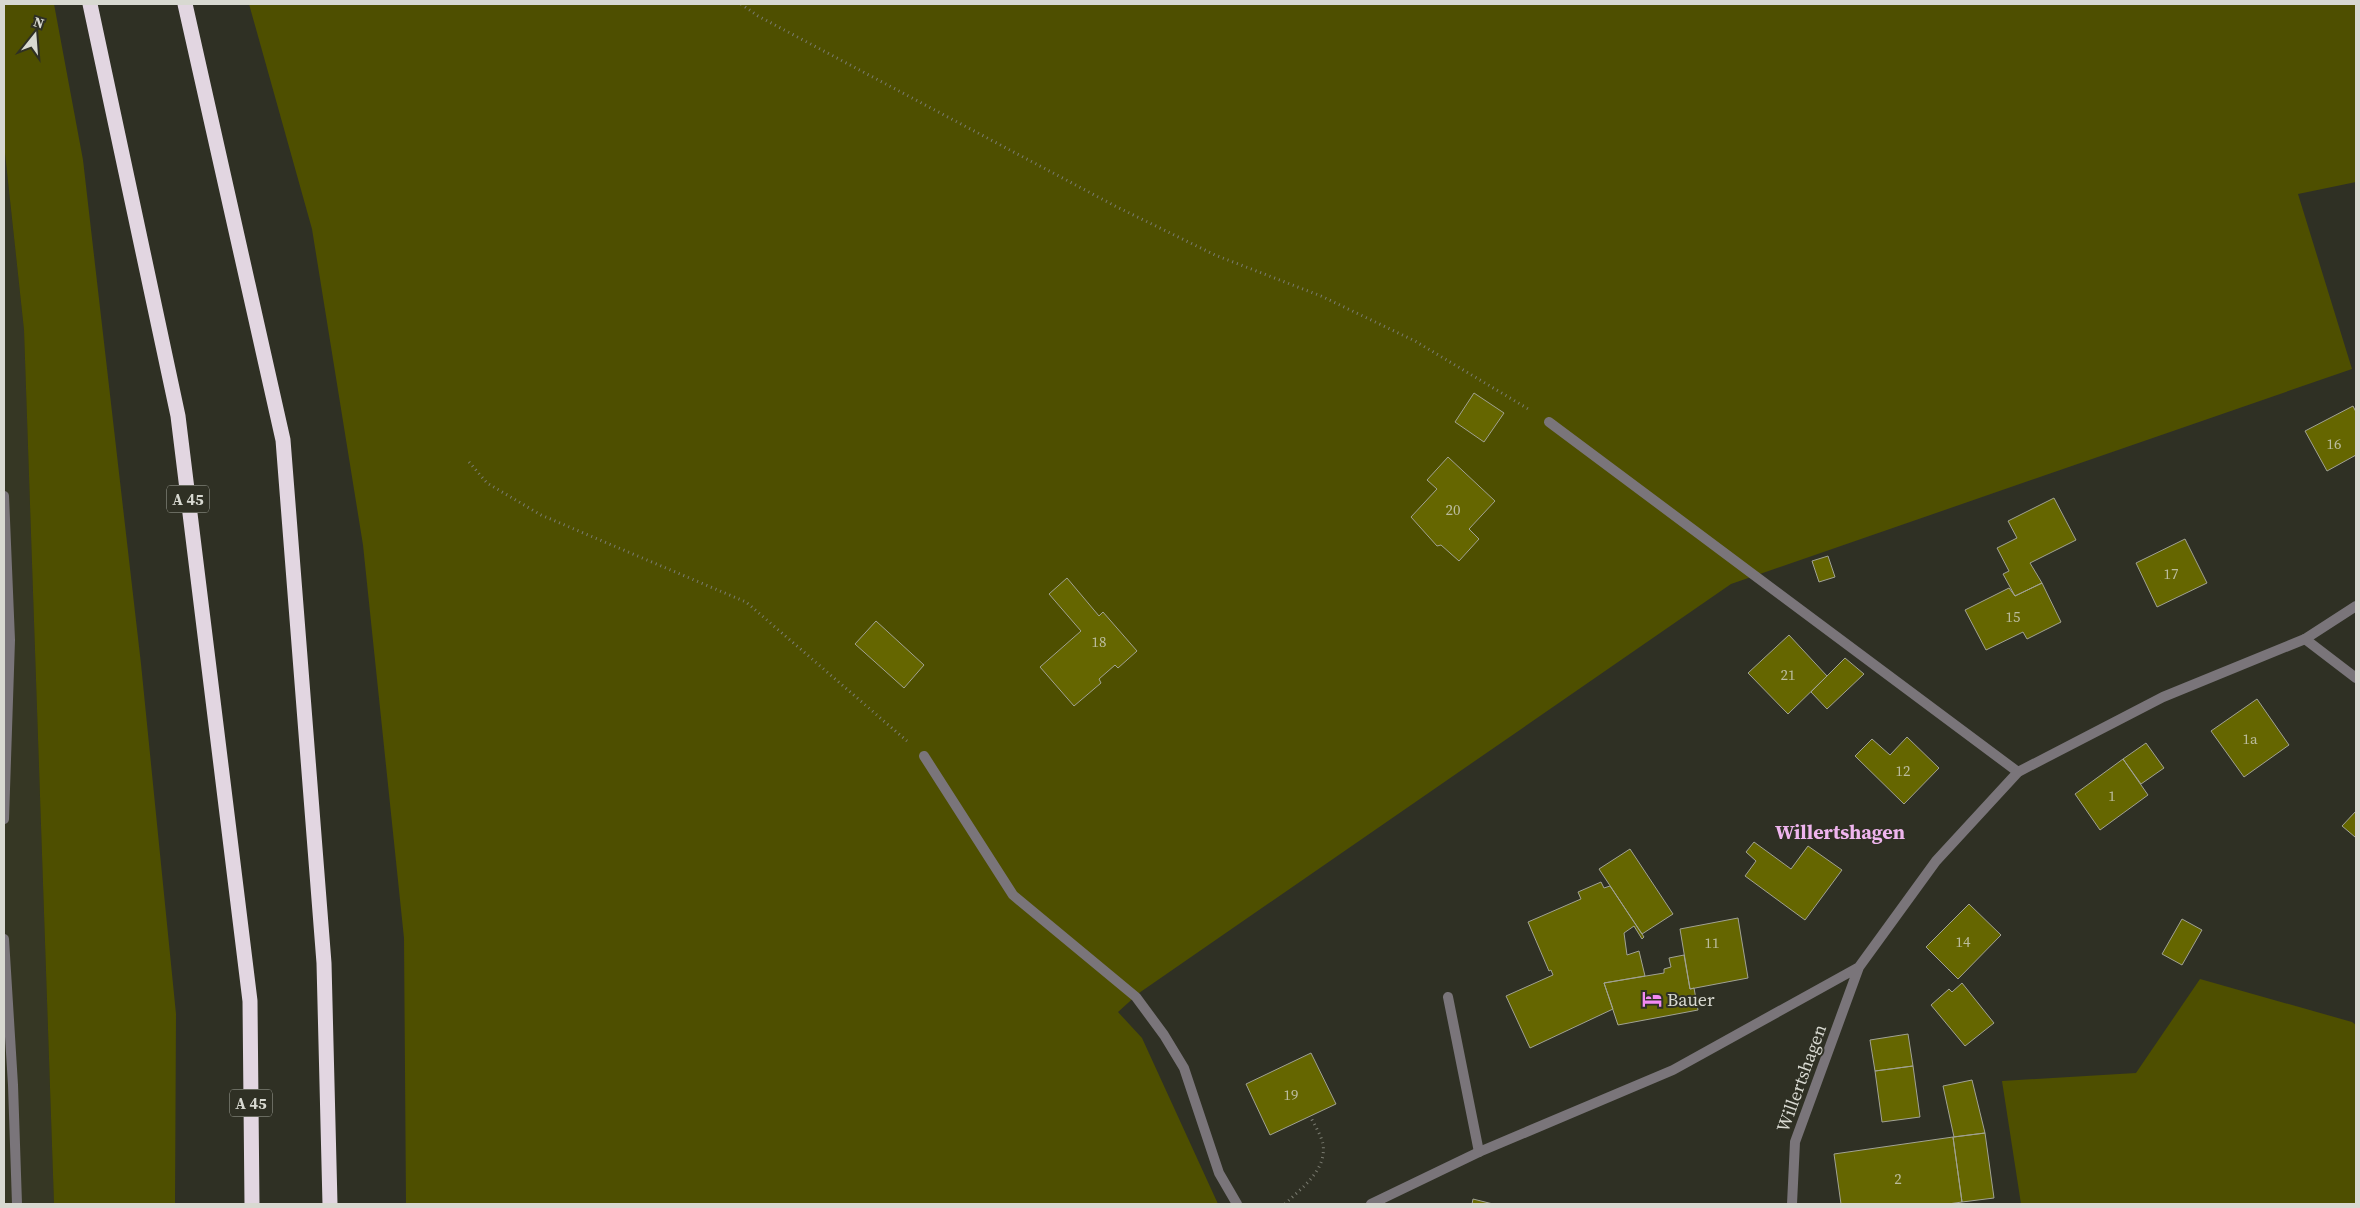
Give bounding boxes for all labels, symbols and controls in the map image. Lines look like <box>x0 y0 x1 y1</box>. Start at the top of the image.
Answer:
north arrow <box>10 10 60 60</box>
text: N <box>31 12 47 34</box>
house number: 16 <box>2326 433 2342 454</box>
road number: A 45 <box>167 486 209 512</box>
house number: 20 <box>1445 499 1461 520</box>
house number: 17 <box>2163 563 2179 584</box>
house number: 15 <box>2005 606 2021 627</box>
house number: 18 <box>1091 631 1107 652</box>
house number: 21 <box>1780 664 1796 685</box>
house number: 1a <box>2242 728 2258 749</box>
house number: 12 <box>1895 760 1911 781</box>
house number: 1 <box>2108 785 2116 806</box>
district label: Willertshagen <box>1775 818 1905 846</box>
house number: 14 <box>1955 931 1971 952</box>
house number: 11 <box>1704 932 1720 953</box>
place label: Bauer <box>1667 987 1715 1012</box>
hotel icon: Bauer <box>1641 988 1663 1010</box>
street label: Willertshagen <box>1770 1021 1832 1135</box>
house number: 19 <box>1283 1084 1299 1105</box>
road number: A 45 <box>230 1090 272 1116</box>
house number: 2 <box>1894 1168 1902 1189</box>

